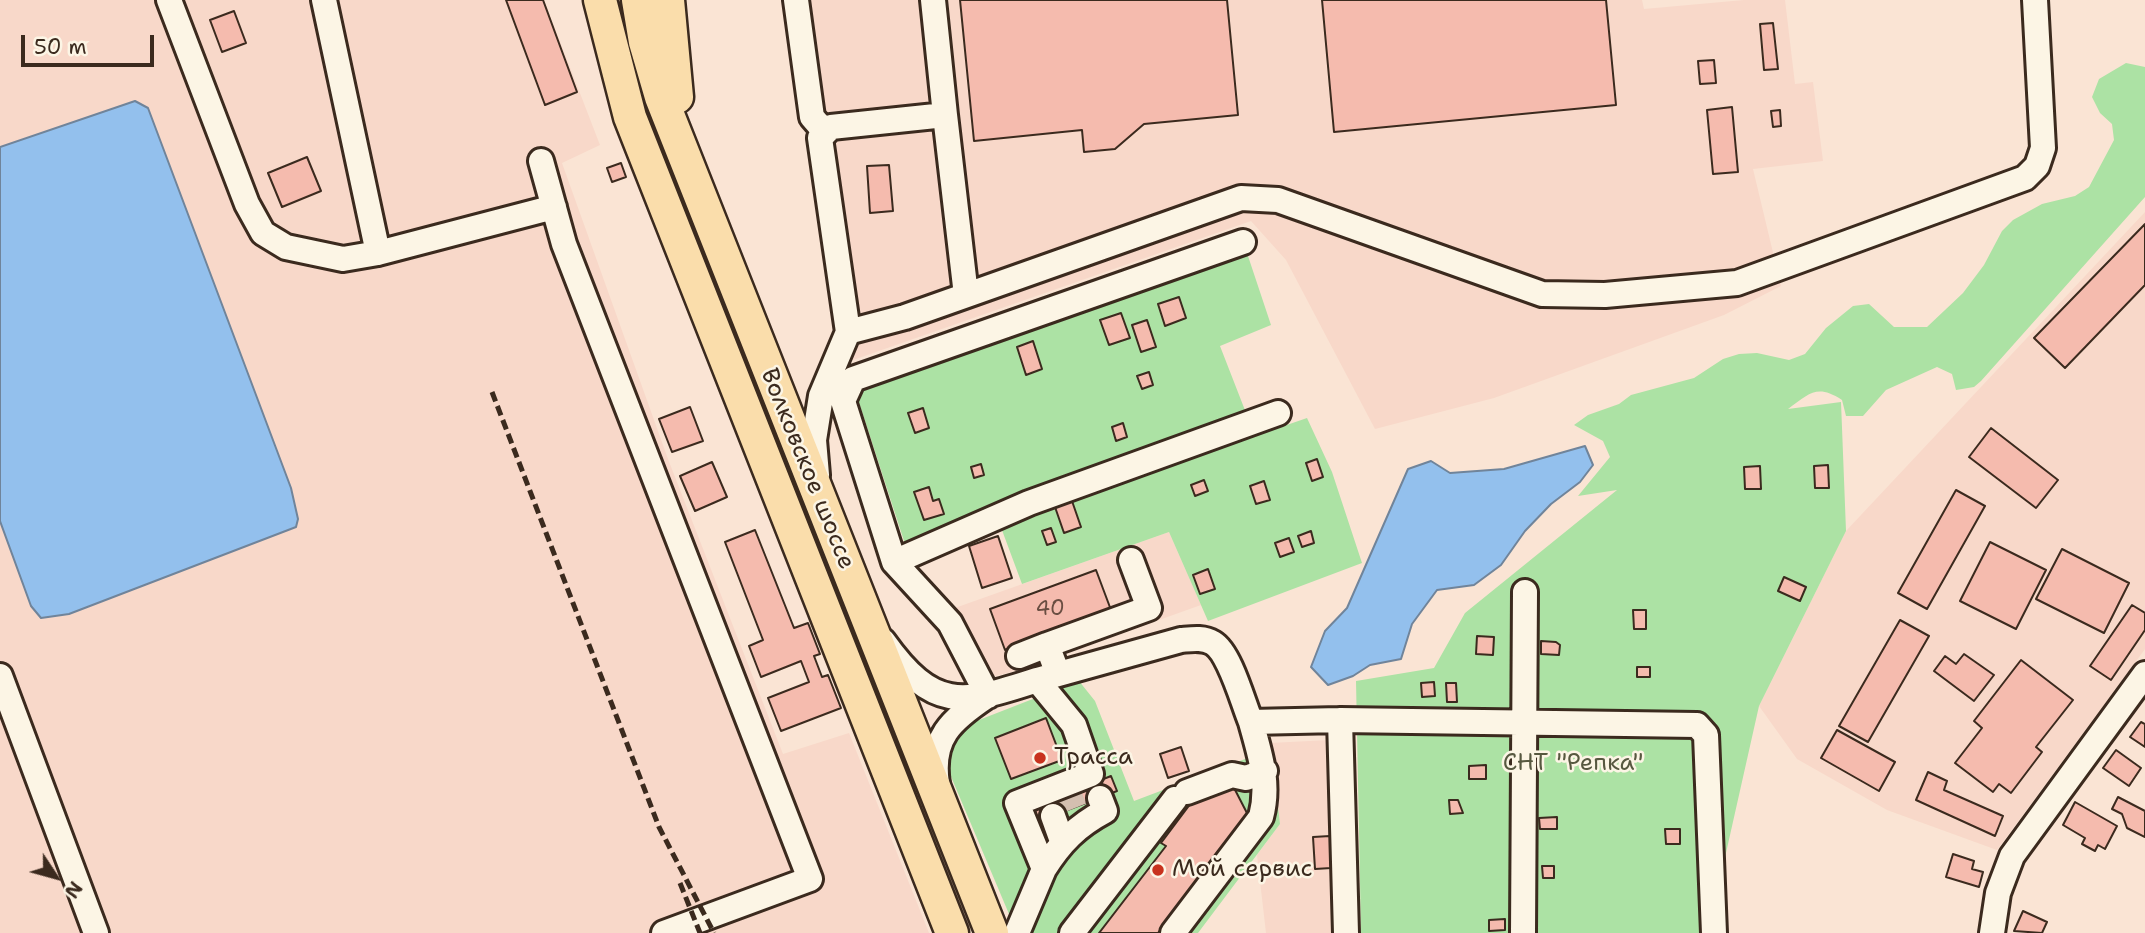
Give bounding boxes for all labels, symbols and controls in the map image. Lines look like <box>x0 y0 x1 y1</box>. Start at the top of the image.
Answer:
scale bar <box>24 21 158 65</box>
text: 50 m <box>34 33 87 61</box>
street label: Волковское шоссе <box>754 364 860 574</box>
house number: 40 <box>1035 597 1065 623</box>
place label: Трасса <box>1054 744 1133 772</box>
marker: Трасса <box>1032 750 1048 766</box>
park label: СНТ "Репка" <box>1503 750 1643 778</box>
north arrow <box>21 842 91 912</box>
place label: Мой сервис <box>1172 856 1312 884</box>
marker: Мой сервис <box>1150 862 1166 878</box>
text: N <box>59 876 88 903</box>

